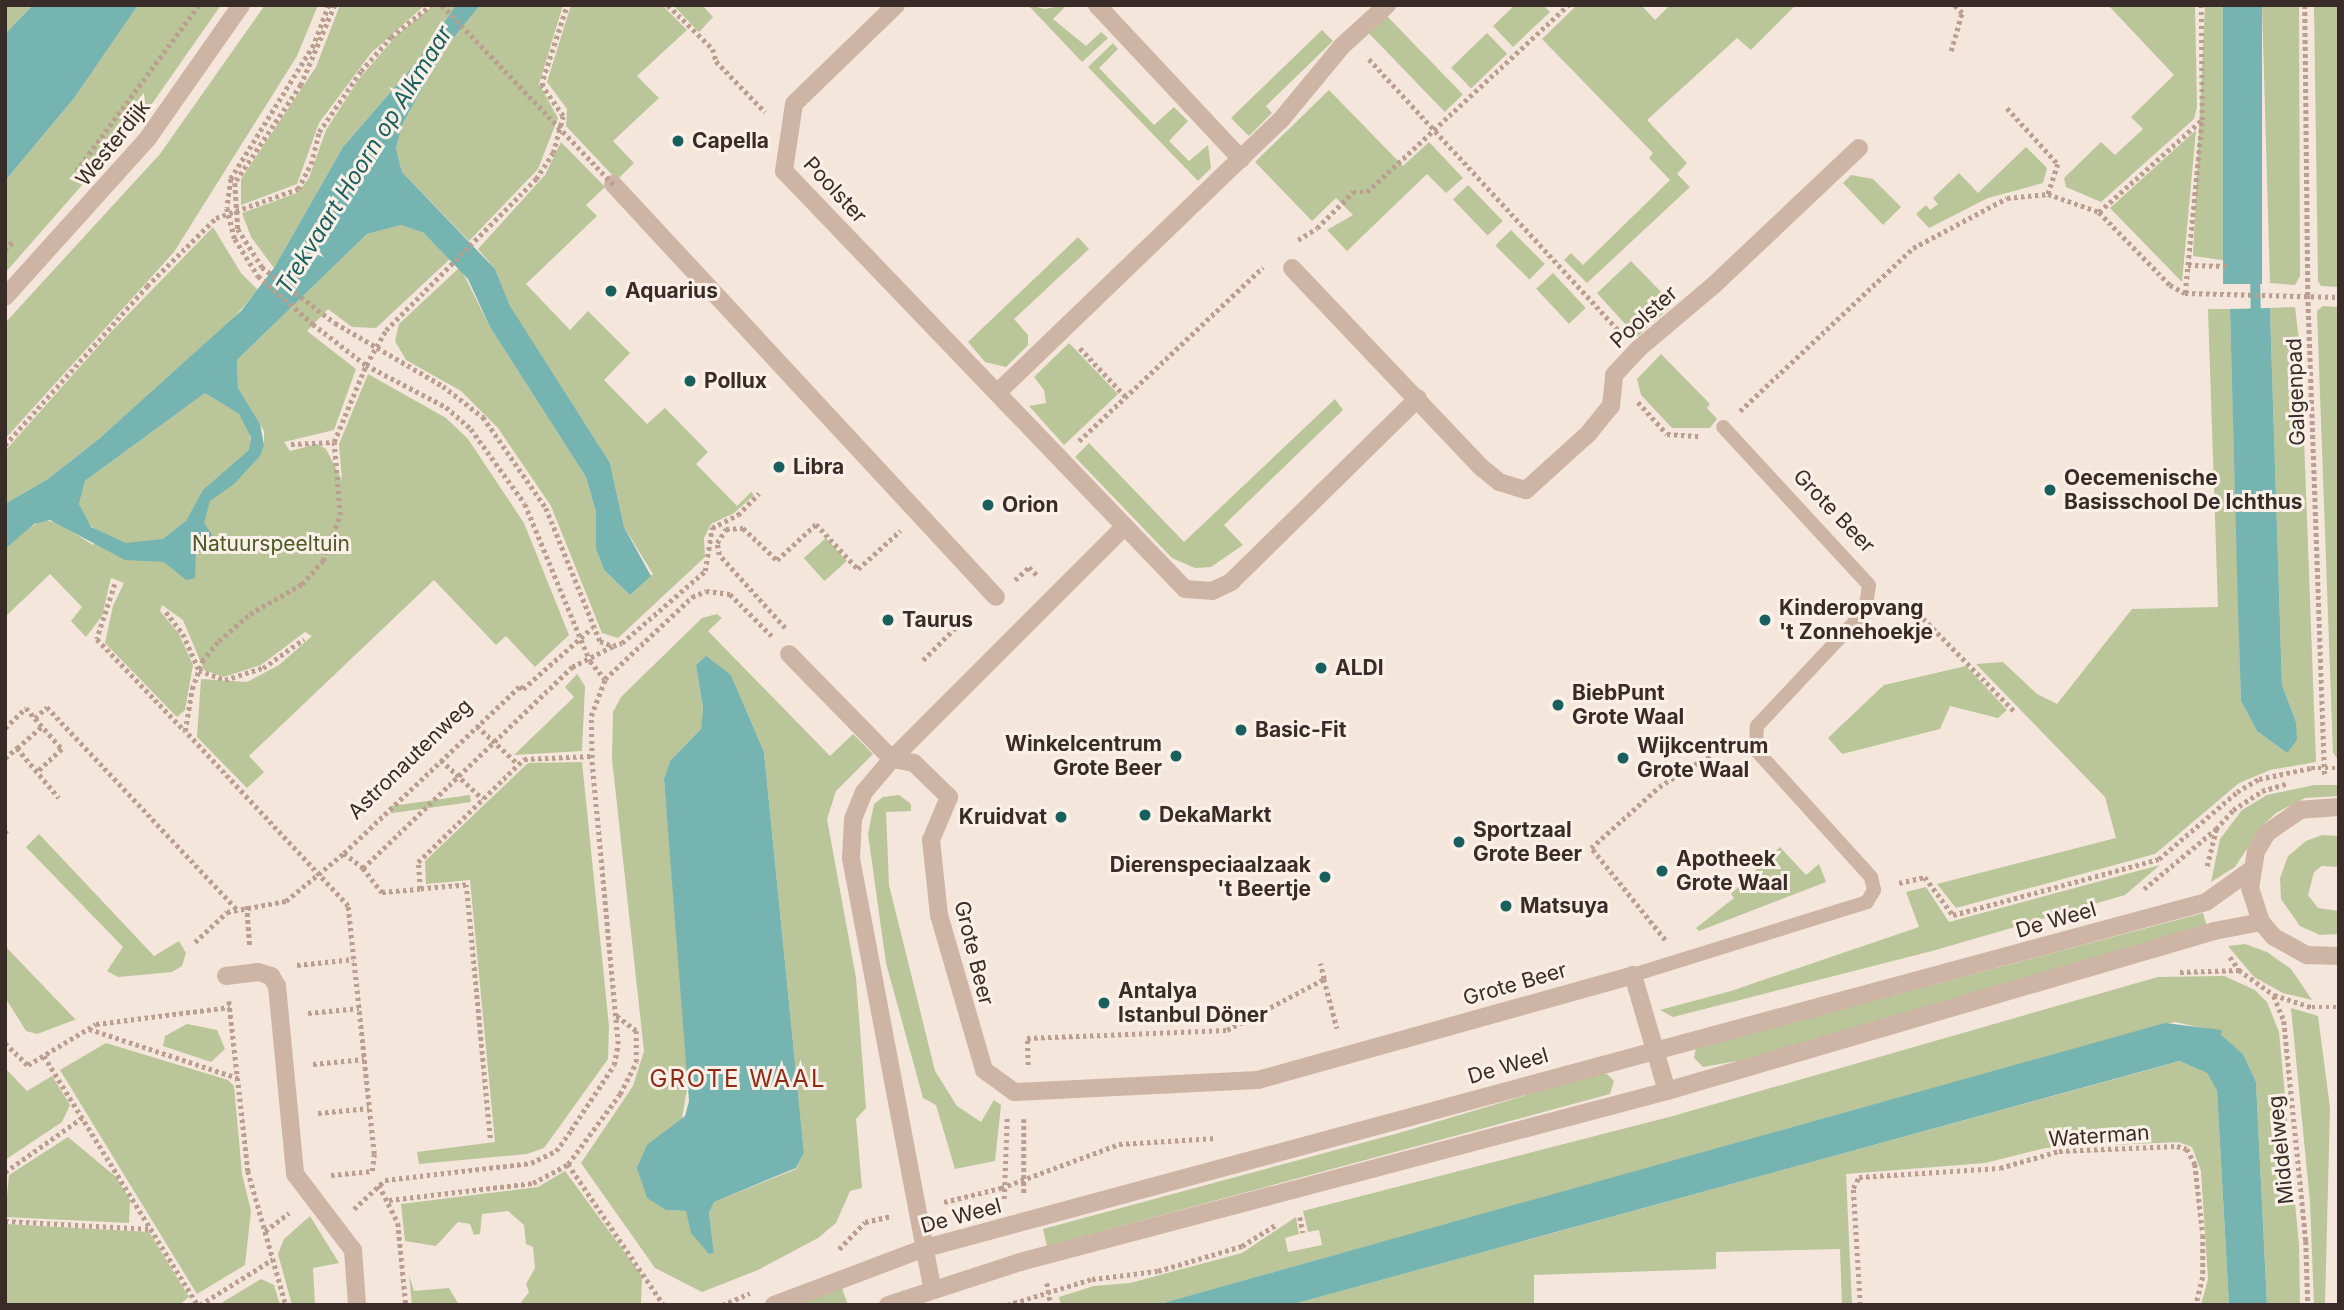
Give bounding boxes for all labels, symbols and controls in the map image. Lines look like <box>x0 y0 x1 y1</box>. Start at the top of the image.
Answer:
water label: Trekvaart Hoorn op Alkmaar <box>270 21 458 299</box>
street label: Westerdijk <box>70 95 156 191</box>
place label: Capella <box>692 128 769 154</box>
marker: Capella <box>670 133 686 149</box>
street label: Poolster <box>798 152 872 228</box>
place label: Aquarius <box>625 278 718 304</box>
street label: Poolster <box>1605 280 1683 354</box>
marker: Aquarius <box>603 283 619 299</box>
street label: Galgenpad <box>2282 338 2310 446</box>
place label: Pollux <box>704 368 767 394</box>
marker: Pollux <box>682 373 698 389</box>
place label: Libra <box>793 454 844 480</box>
marker: Libra <box>771 459 787 475</box>
street label: Grote Beer <box>1788 464 1880 558</box>
place label: Oecemenische Basisschool De Ichthus <box>2064 465 2303 515</box>
marker: Oecemenische Basisschool De Ichthus <box>2042 482 2058 498</box>
place label: Orion <box>1002 492 1059 518</box>
marker: Orion <box>980 497 996 513</box>
park label: Natuurspeeltuin <box>192 531 350 557</box>
place label: Kinderopvang 't Zonnehoekje <box>1779 595 1933 645</box>
place label: Taurus <box>902 607 973 633</box>
marker: Taurus <box>880 612 896 628</box>
marker: Kinderopvang 't Zonnehoekje <box>1757 612 1773 628</box>
place label: ALDI <box>1335 655 1384 681</box>
marker: ALDI <box>1313 660 1329 676</box>
place label: BiebPunt Grote Waal <box>1572 680 1684 730</box>
street label: Astronautenweg <box>343 694 477 824</box>
marker: BiebPunt Grote Waal <box>1550 697 1566 713</box>
place label: Basic-Fit <box>1255 717 1346 743</box>
marker: Basic-Fit <box>1233 722 1249 738</box>
place label: Winkelcentrum Grote Beer <box>1005 731 1162 781</box>
place label: Wijkcentrum Grote Waal <box>1637 733 1768 783</box>
marker: Winkelcentrum Grote Beer <box>1168 748 1184 764</box>
marker: Wijkcentrum Grote Waal <box>1615 750 1631 766</box>
place label: DekaMarkt <box>1159 802 1272 828</box>
place label: Kruidvat <box>959 804 1047 830</box>
marker: DekaMarkt <box>1137 807 1153 823</box>
marker: Kruidvat <box>1053 809 1069 825</box>
place label: Sportzaal Grote Beer <box>1473 817 1582 867</box>
marker: Sportzaal Grote Beer <box>1451 834 1467 850</box>
place label: Apotheek Grote Waal <box>1676 846 1788 896</box>
place label: Dierenspeciaalzaak 't Beertje <box>1110 852 1311 902</box>
marker: Apotheek Grote Waal <box>1654 863 1670 879</box>
marker: Dierenspeciaalzaak 't Beertje <box>1317 869 1333 885</box>
place label: Matsuya <box>1520 893 1609 919</box>
street label: De Weel <box>2013 897 2099 943</box>
street label: Grote Beer <box>949 898 999 1008</box>
marker: Matsuya <box>1498 898 1514 914</box>
street label: Grote Beer <box>1460 957 1570 1011</box>
place label: Antalya Istanbul Döner <box>1118 978 1268 1028</box>
marker: Antalya Istanbul Döner <box>1096 995 1112 1011</box>
street label: De Weel <box>1465 1043 1551 1089</box>
district label: GROTE WAAL <box>651 1065 825 1093</box>
street label: Middelweg <box>2263 1094 2299 1206</box>
street label: Waterman <box>2048 1120 2150 1152</box>
street label: De Weel <box>918 1193 1004 1239</box>

